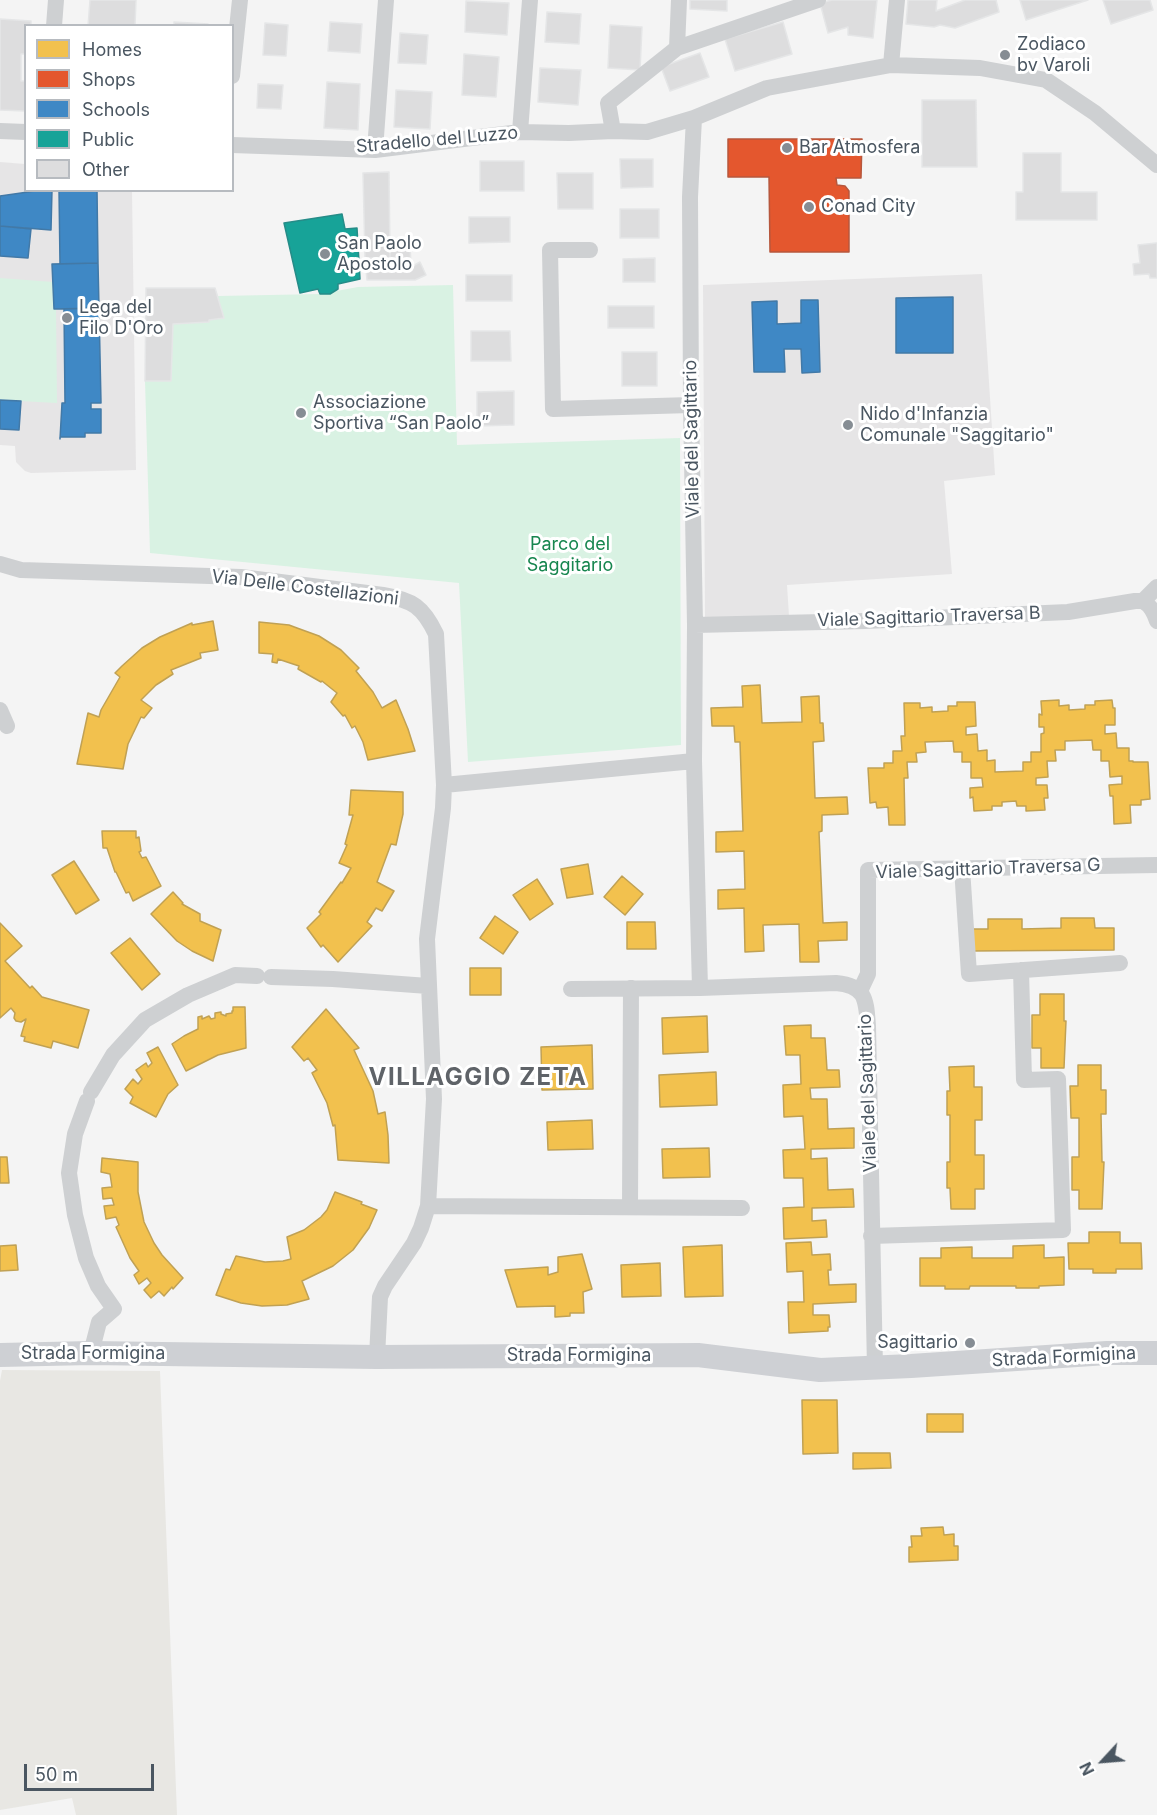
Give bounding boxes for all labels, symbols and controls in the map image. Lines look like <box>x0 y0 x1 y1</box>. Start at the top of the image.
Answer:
legend <box>24 24 234 192</box>
place label: Zodiaco bv Varoli <box>1017 34 1090 76</box>
text: Homes <box>82 39 142 60</box>
marker: Zodiaco bv Varoli <box>998 48 1012 62</box>
text: Shops <box>82 69 136 90</box>
text: Schools <box>82 99 150 120</box>
street label: Stradello del Luzzo <box>355 122 519 158</box>
text: Public <box>82 129 134 150</box>
place label: Bar Atmosfera <box>799 137 920 159</box>
marker: Bar Atmosfera <box>780 141 794 155</box>
text: Other <box>82 159 130 180</box>
place label: Conad City <box>821 196 916 218</box>
marker: Conad City <box>802 200 816 214</box>
place label: San Paolo Apostolo <box>337 233 422 276</box>
marker: San Paolo Apostolo <box>318 247 332 261</box>
place label: Lega del Filo D'Oro <box>79 297 164 340</box>
marker: Lega del Filo D'Oro <box>60 311 74 325</box>
street label: Viale del Sagittario <box>680 360 704 518</box>
place label: Associazione Sportiva “San Paolo” <box>313 392 489 434</box>
place label: Nido d'Infanzia Comunale "Saggitario" <box>860 404 1054 446</box>
marker: Associazione Sportiva “San Paolo” <box>294 406 308 420</box>
marker: Nido d'Infanzia Comunale "Saggitario" <box>841 418 855 432</box>
park label: Parco del Saggitario <box>527 534 613 576</box>
street label: Via Delle Costellazioni <box>210 566 400 610</box>
street label: Viale Sagittario Traversa B <box>817 602 1041 632</box>
street label: Viale Sagittario Traversa G <box>875 854 1101 884</box>
street label: Viale del Sagittario <box>854 1013 882 1173</box>
district label: VILLAGGIO ZETA <box>369 1064 587 1092</box>
place label: Sagittario <box>877 1332 958 1354</box>
marker: Sagittario <box>963 1336 977 1350</box>
street label: Strada Formigina <box>991 1342 1137 1372</box>
street label: Strada Formigina <box>21 1343 165 1365</box>
street label: Strada Formigina <box>507 1345 651 1367</box>
north arrow <box>1073 1731 1133 1791</box>
scale bar <box>27 1752 158 1790</box>
text: N <box>1075 1759 1098 1779</box>
text: 50 m <box>35 1764 78 1785</box>

